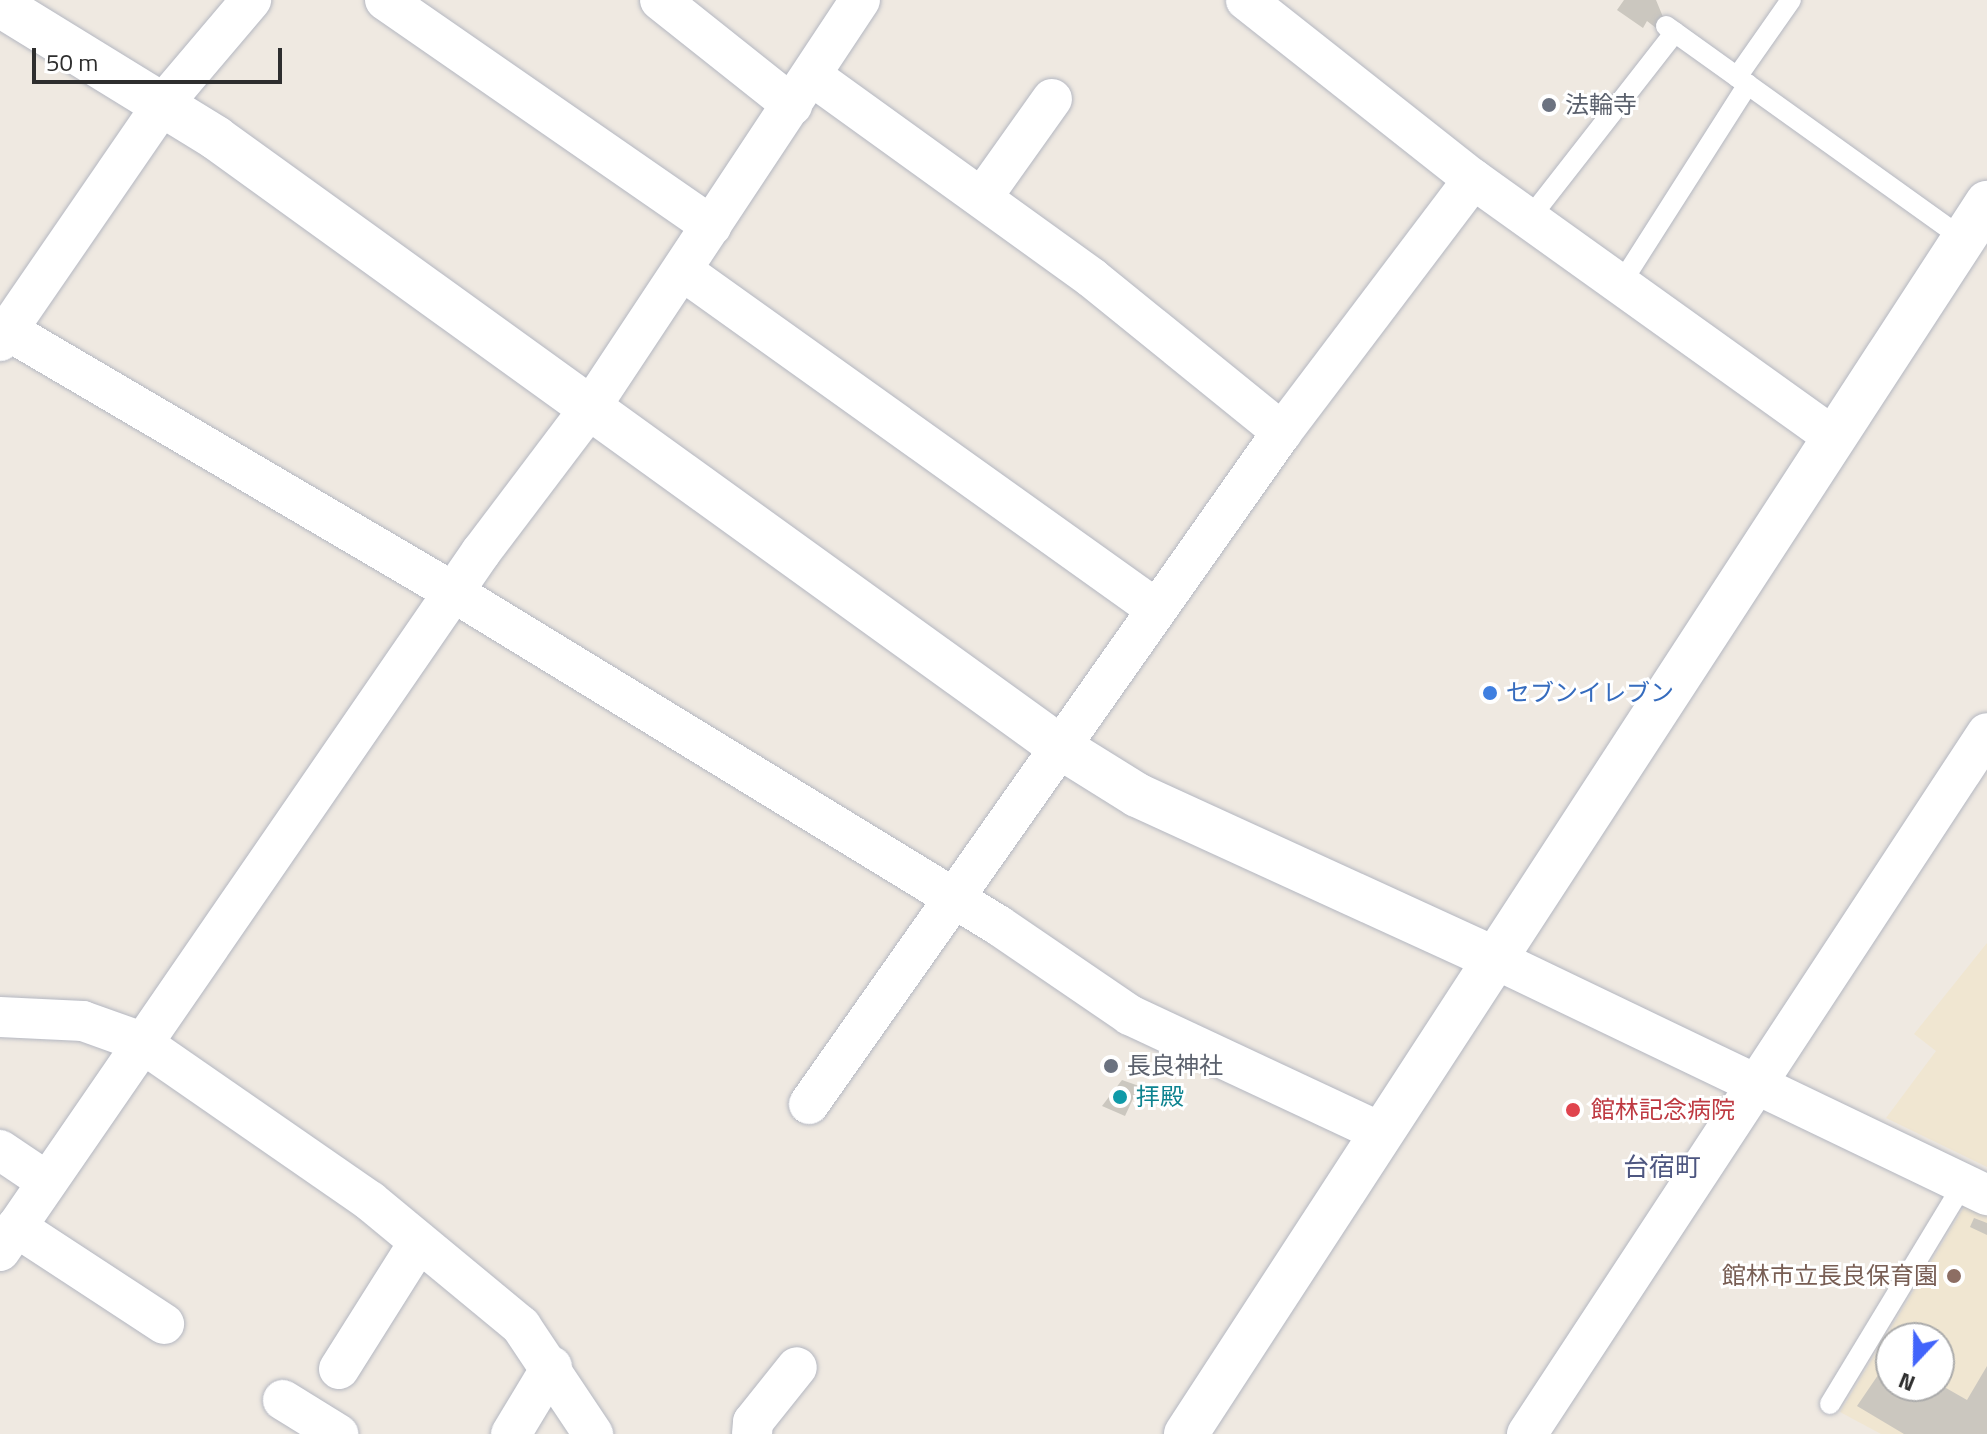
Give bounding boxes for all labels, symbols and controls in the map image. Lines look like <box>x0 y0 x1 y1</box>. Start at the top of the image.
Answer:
scale bar <box>36 32 286 82</box>
text: 50 m <box>46 44 98 80</box>
place label: 法輪寺 <box>1565 91 1637 119</box>
marker: 法輪寺 <box>1540 96 1558 114</box>
place label: セブンイレブン <box>1506 679 1674 707</box>
marker: セブンイレブン <box>1481 684 1499 702</box>
place label: 長良神社 <box>1127 1052 1223 1080</box>
marker: 長良神社 <box>1102 1057 1120 1075</box>
place label: 拝殿 <box>1136 1083 1184 1111</box>
marker: 拝殿 <box>1111 1088 1129 1106</box>
place label: 館林記念病院 <box>1591 1096 1735 1124</box>
marker: 館林記念病院 <box>1562 1099 1584 1121</box>
district label: 台宿町 <box>1623 1151 1701 1183</box>
place label: 館林市立長良保育園 <box>1722 1262 1938 1290</box>
marker: 館林市立長良保育園 <box>1945 1267 1963 1285</box>
north arrow <box>1875 1322 1955 1402</box>
text: N <box>1893 1364 1920 1401</box>

